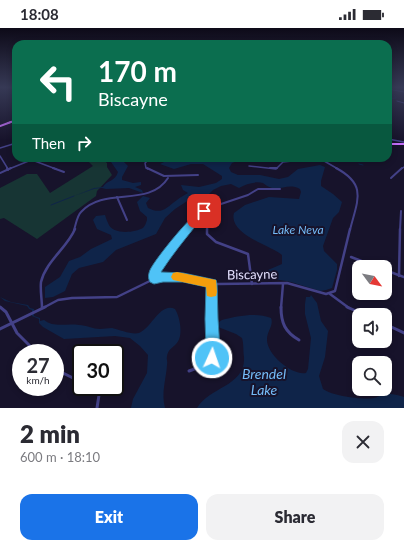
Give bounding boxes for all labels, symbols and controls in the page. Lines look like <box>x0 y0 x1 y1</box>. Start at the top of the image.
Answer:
text: 18:08 <box>20 5 59 23</box>
text: 170 m <box>98 54 177 88</box>
icon: left <box>32 56 84 108</box>
text: Biscayne <box>98 88 168 110</box>
icon: right <box>73 132 95 154</box>
text: Then <box>32 134 65 152</box>
pin <box>187 194 221 228</box>
icon: arrive <box>193 200 215 222</box>
water label: Lake Neva <box>272 222 324 237</box>
north arrow <box>352 260 392 300</box>
map controls <box>352 260 392 396</box>
street label: Biscayne <box>227 266 277 282</box>
button: sound <box>352 308 392 348</box>
position arrow <box>191 337 233 379</box>
speed limit sign: 30 <box>72 344 124 396</box>
text: 27 <box>26 353 50 377</box>
button: search <box>352 356 392 396</box>
water label: Brendel Lake <box>242 365 286 398</box>
text: km/h <box>26 374 50 386</box>
text: 2 min <box>20 419 80 448</box>
button: close <box>342 421 384 463</box>
text: 600 m · 18:10 <box>20 449 100 465</box>
button: Exit <box>20 494 198 540</box>
button: Share <box>206 494 384 540</box>

